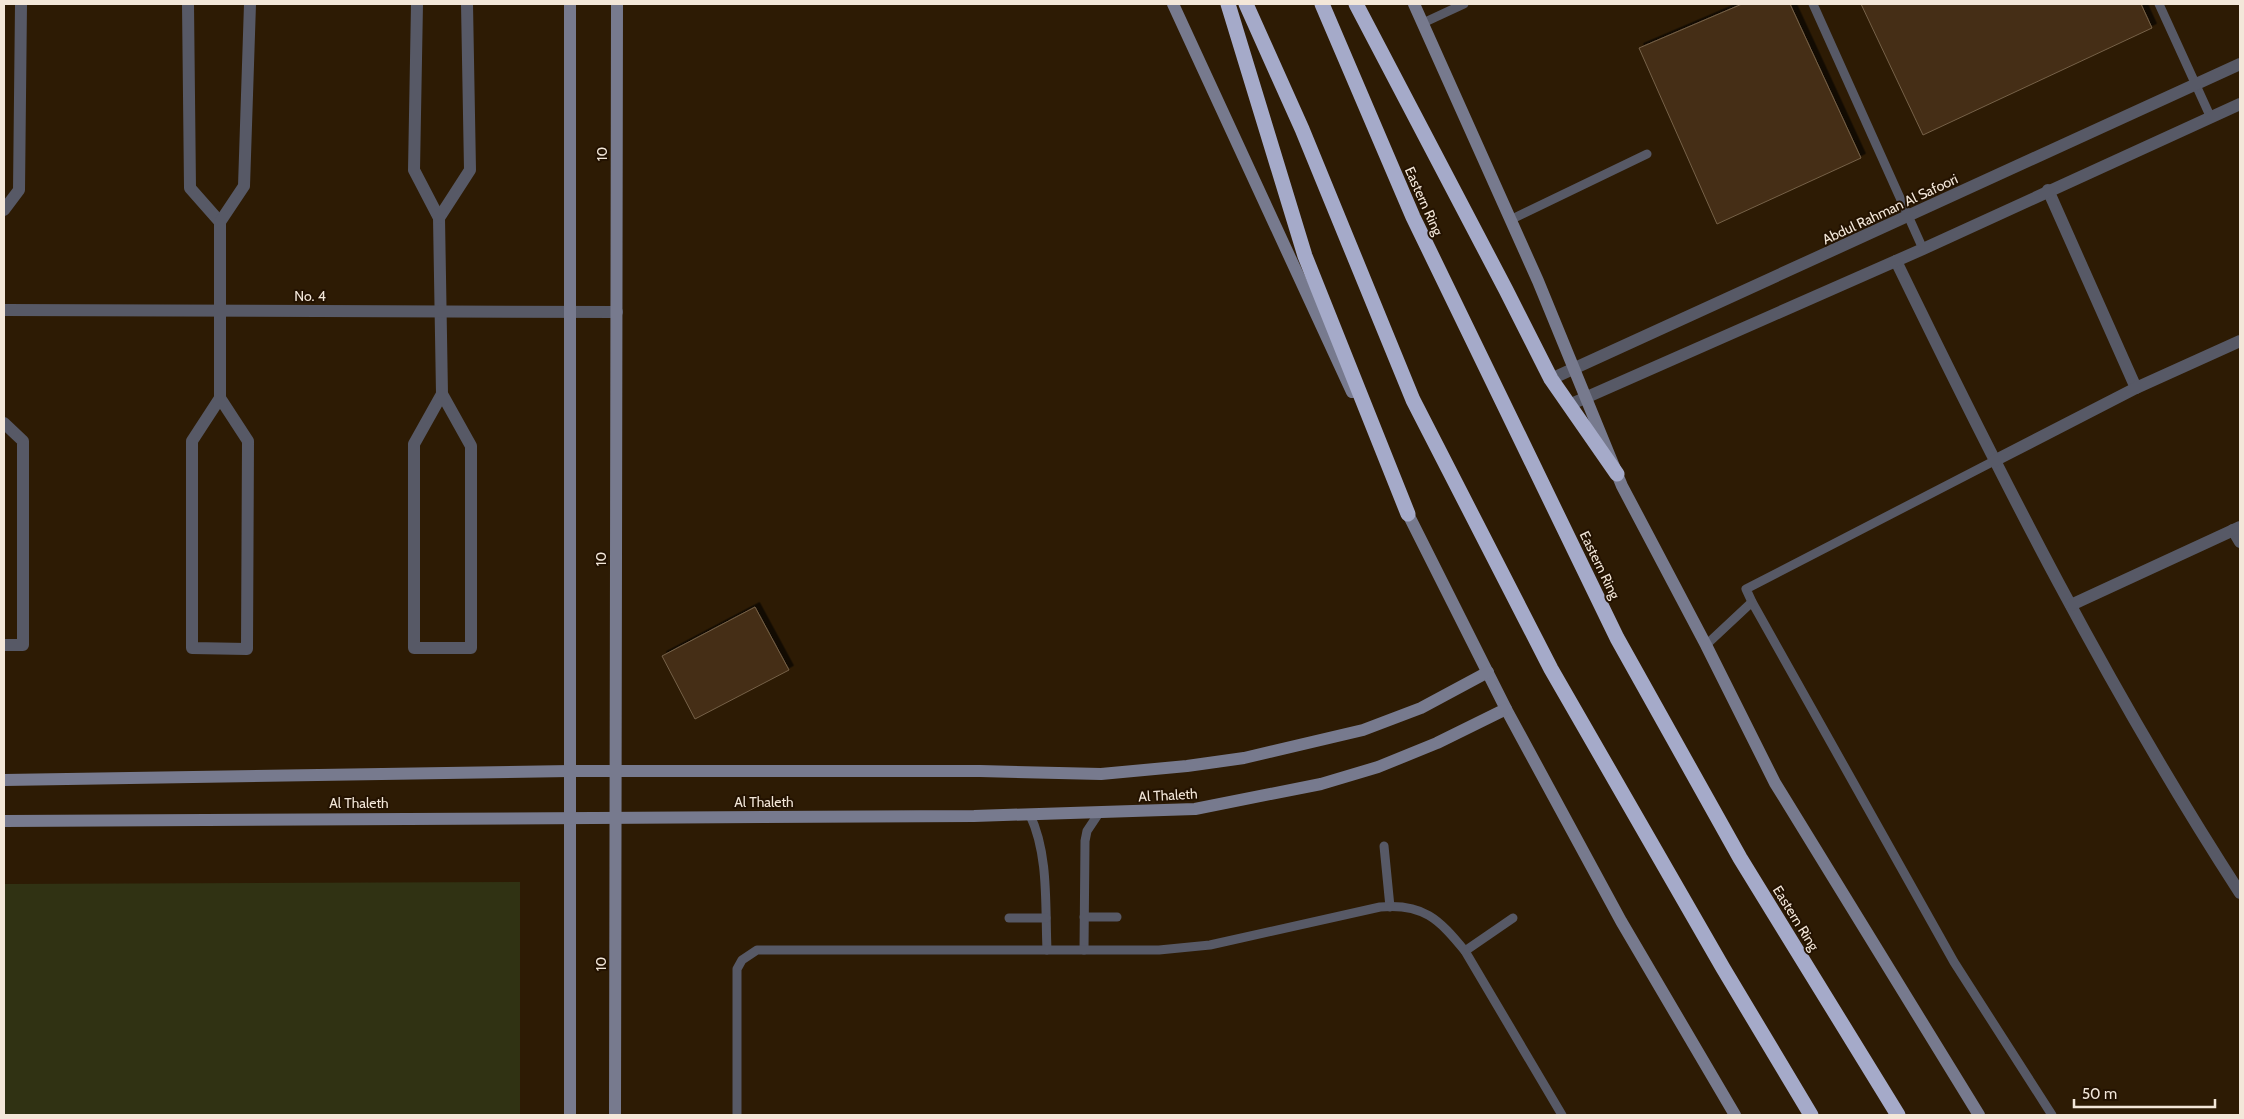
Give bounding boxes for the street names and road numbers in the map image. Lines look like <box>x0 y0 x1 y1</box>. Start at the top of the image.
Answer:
street label: 10 <box>593 147 611 161</box>
street label: Eastern Ring <box>1401 164 1448 239</box>
street label: Abdul Rahman Al Safoori <box>1819 170 1961 248</box>
street label: No. 4 <box>294 287 326 305</box>
street label: Eastern Ring <box>1576 528 1625 603</box>
street label: 10 <box>592 552 610 566</box>
street label: Al Thaleth <box>1138 784 1198 806</box>
street label: Al Thaleth <box>734 793 794 811</box>
street label: Al Thaleth <box>329 794 389 812</box>
street label: Eastern Ring <box>1769 882 1824 955</box>
street label: 10 <box>592 957 610 971</box>

